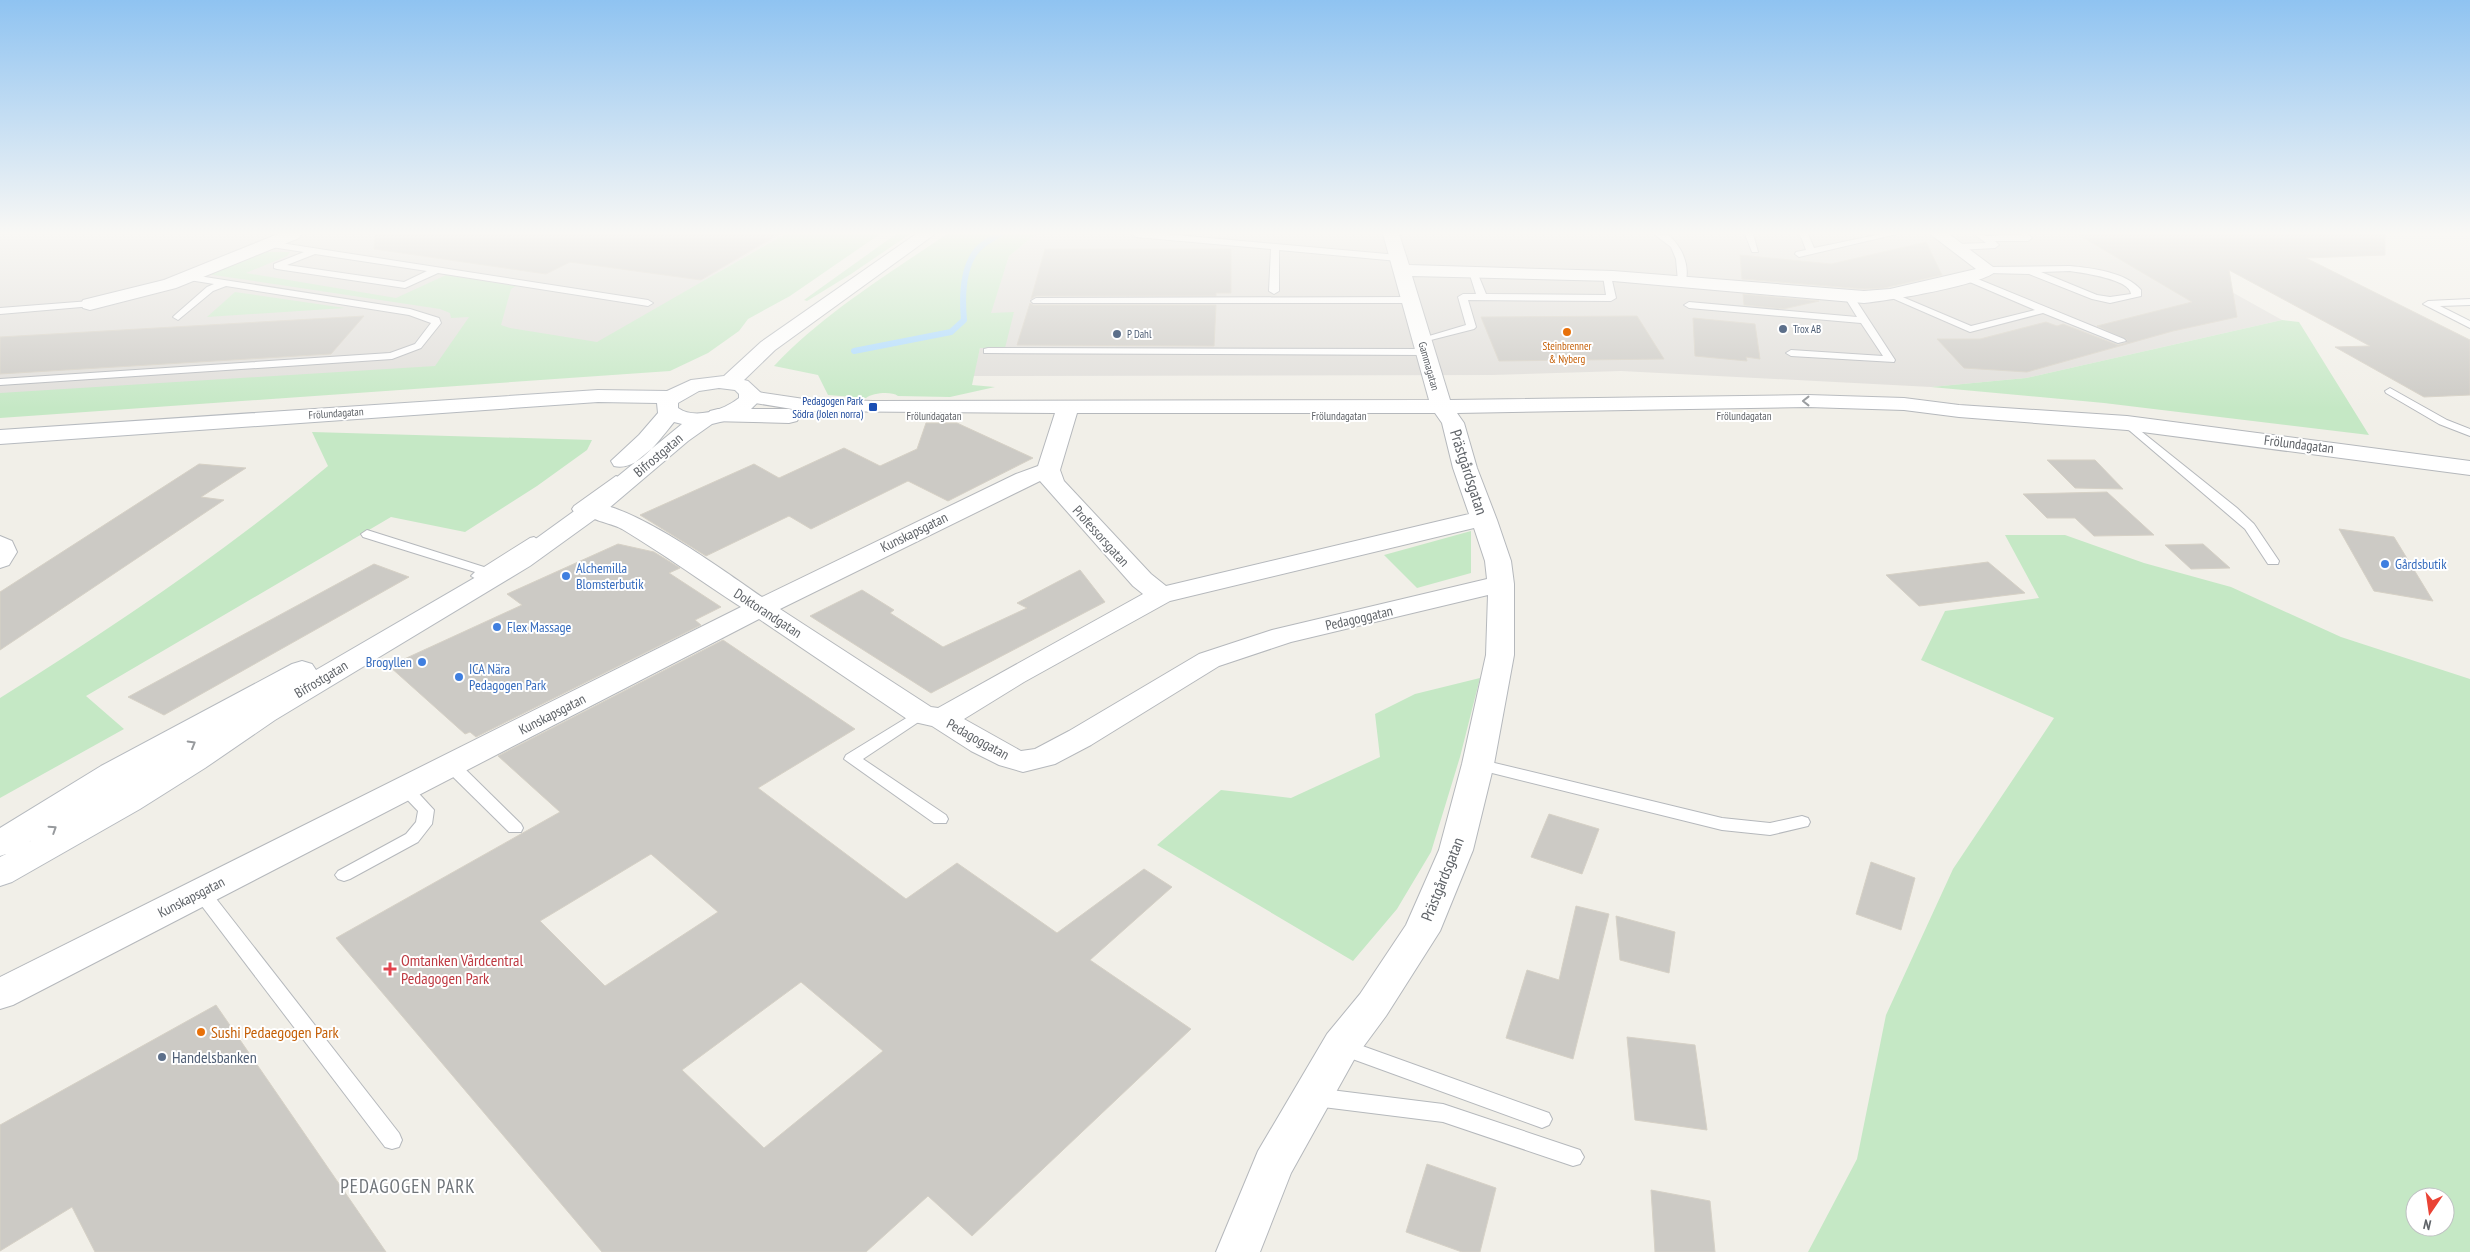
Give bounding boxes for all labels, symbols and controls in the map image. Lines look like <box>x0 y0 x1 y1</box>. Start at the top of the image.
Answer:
place label: Trox AB <box>1793 322 1821 336</box>
marker: Trox AB <box>1777 323 1789 335</box>
marker: Steinbrenner & Nyberg <box>1561 326 1573 338</box>
place label: P Dahl <box>1127 327 1152 341</box>
marker: P Dahl <box>1111 328 1123 340</box>
place label: Steinbrenner & Nyberg <box>1543 339 1591 366</box>
street label: Gammagatan <box>1415 340 1443 392</box>
place label: Pedagogen Park Södra (Jolen norra) <box>792 394 864 421</box>
one-way arrow <box>1801 396 1809 407</box>
marker: Pedagogen Park Södra (Jolen norra) <box>867 401 879 413</box>
street label: Frölundagatan <box>308 404 364 422</box>
street label: Frölundagatan <box>906 409 962 423</box>
street label: Frölundagatan <box>1311 409 1367 423</box>
street label: Frölundagatan <box>1716 409 1772 423</box>
street label: Prästgårdsgatan <box>1446 427 1492 517</box>
street label: Bifrostgatan <box>630 429 686 481</box>
street label: Frölundagatan <box>2263 431 2335 457</box>
street label: Professorsgatan <box>1069 502 1133 570</box>
street label: Kunskapsgatan <box>877 508 951 556</box>
place label: Gårdsbutik <box>2395 555 2447 573</box>
marker: Gårdsbutik <box>2379 558 2391 570</box>
place label: Alchemilla Blomsterbutik <box>576 559 644 593</box>
marker: Alchemilla Blomsterbutik <box>560 570 572 582</box>
street label: Doktorandgatan <box>731 584 805 642</box>
street label: Pedagoggatan <box>1323 601 1395 635</box>
place label: Flex Massage <box>507 618 572 636</box>
marker: Flex Massage <box>491 621 503 633</box>
place label: Brogyllen <box>366 653 412 671</box>
street label: Bifrostgatan <box>291 656 351 702</box>
marker: Brogyllen <box>416 656 428 668</box>
place label: ICA Nära Pedagogen Park <box>469 660 547 694</box>
marker: ICA Nära Pedagogen Park <box>453 671 465 683</box>
street label: Kunskapsgatan <box>516 689 588 739</box>
street label: Pedagoggatan <box>944 714 1012 764</box>
one-way arrow <box>187 740 196 750</box>
one-way arrow <box>48 825 57 835</box>
street label: Prästgårdsgatan <box>1416 834 1468 924</box>
street label: Kunskapsgatan <box>155 872 227 922</box>
place label: Omtanken Vårdcentral Pedagogen Park <box>401 950 523 988</box>
marker: Omtanken Vårdcentral Pedagogen Park <box>383 962 397 976</box>
place label: Sushi Pedaegogen Park <box>211 1022 340 1042</box>
marker: Sushi Pedaegogen Park <box>195 1026 207 1038</box>
place label: Handelsbanken <box>172 1047 257 1067</box>
marker: Handelsbanken <box>156 1051 168 1063</box>
district label: PEDAGOGEN PARK <box>340 1174 476 1198</box>
north arrow <box>2405 1187 2455 1237</box>
text: N <box>2421 1215 2433 1234</box>

